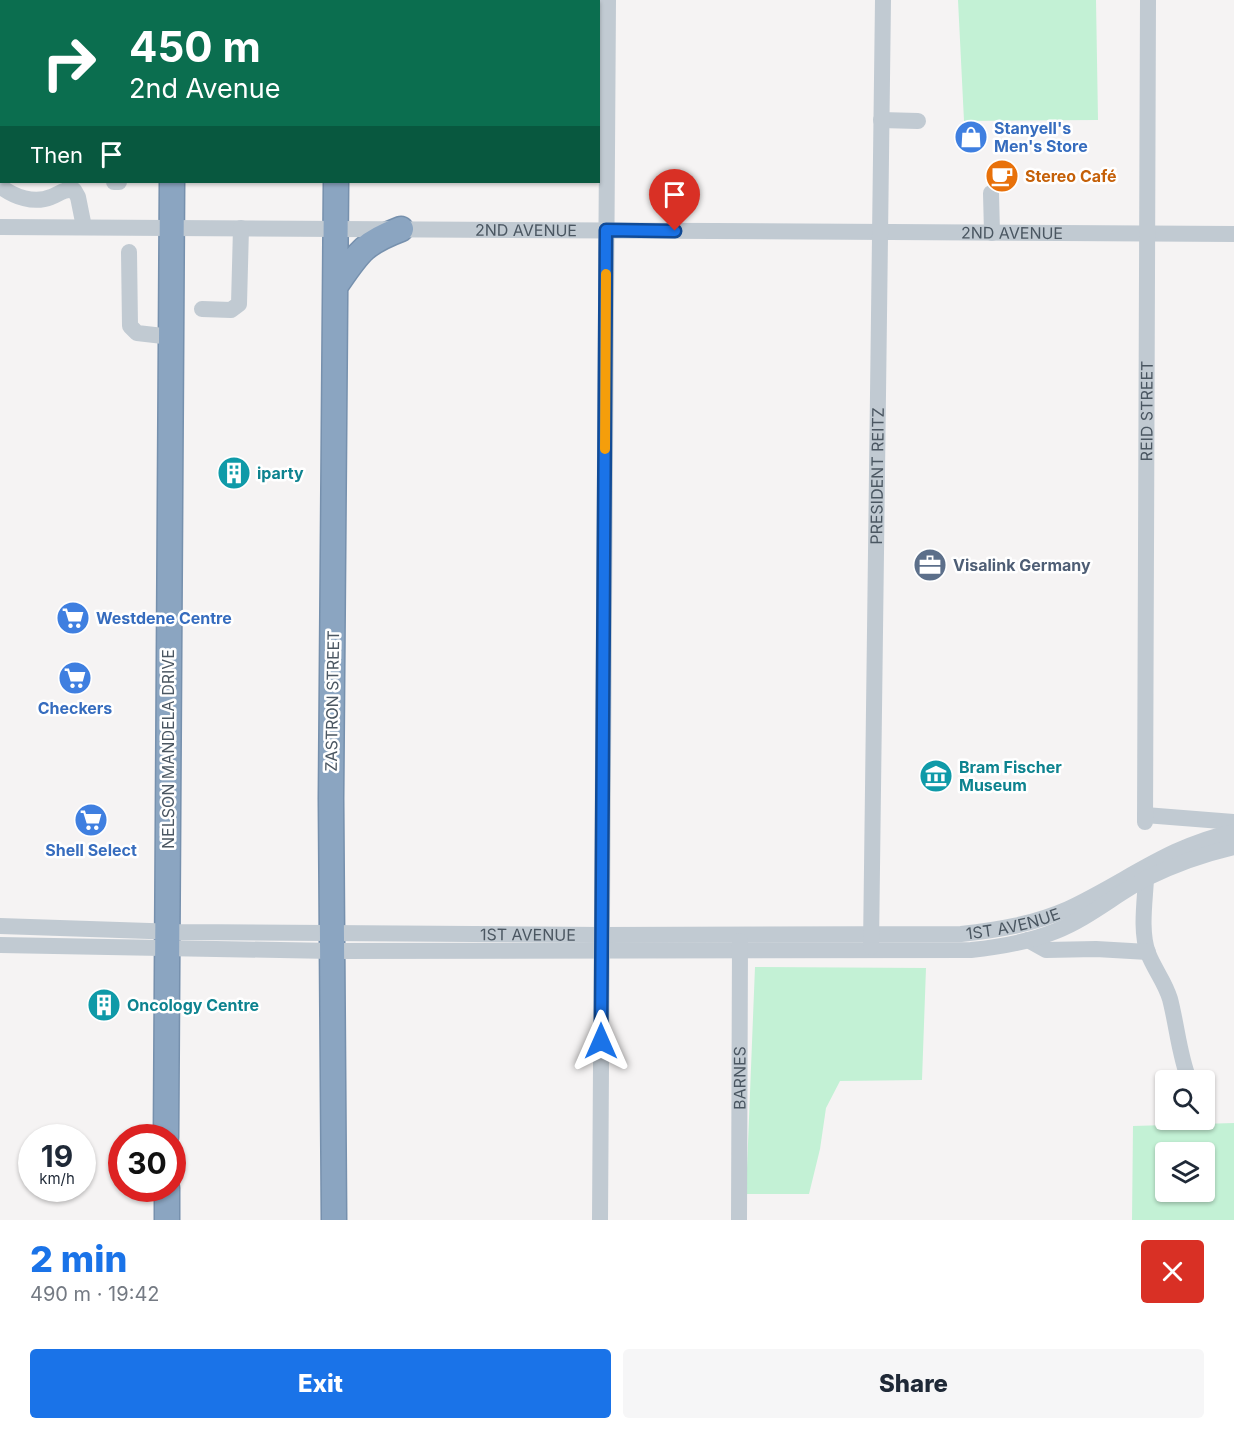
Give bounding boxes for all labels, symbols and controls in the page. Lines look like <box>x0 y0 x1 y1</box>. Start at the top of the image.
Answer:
text: 450 m <box>129 21 261 72</box>
icon: right <box>30 24 108 102</box>
text: 2nd Avenue <box>129 72 280 105</box>
place label: Stanyell's Men's Store <box>994 118 1088 156</box>
shop icon: Stanyell's Men's Store <box>953 119 989 155</box>
icon: arrive <box>95 138 128 171</box>
text: Then <box>30 142 83 168</box>
cafe icon: Stereo Café <box>984 158 1020 194</box>
place label: Stereo Café <box>1025 166 1117 186</box>
pin <box>649 169 700 231</box>
icon: arrive <box>658 178 691 211</box>
street label: 2ND AVENUE <box>475 220 577 240</box>
street label: 2ND AVENUE <box>961 222 1063 243</box>
street label: REID STREET <box>1136 361 1157 461</box>
street label: PRESIDENT REITZ <box>866 407 888 545</box>
building icon: iparty <box>216 455 252 491</box>
place label: iparty <box>257 463 304 483</box>
office icon: Visalink Germany <box>912 547 948 583</box>
place label: Visalink Germany <box>953 555 1091 575</box>
supermarket icon: Westdene Centre <box>55 600 91 636</box>
place label: Westdene Centre <box>96 608 232 628</box>
street label: ZASTRON STREET <box>321 630 343 772</box>
street label: NELSON MANDELA DRIVE <box>158 649 178 849</box>
supermarket icon: Checkers <box>57 660 93 696</box>
place label: Checkers <box>38 698 112 718</box>
place label: Bram Fischer Museum <box>959 757 1062 795</box>
museum icon: Bram Fischer Museum <box>918 758 954 794</box>
supermarket icon: Shell Select <box>73 802 109 838</box>
place label: Shell Select <box>45 840 137 860</box>
street label: 1ST AVENUE <box>965 903 1063 943</box>
street label: 1ST AVENUE <box>480 924 576 945</box>
building icon: Oncology Centre <box>86 987 122 1023</box>
place label: Oncology Centre <box>127 995 259 1015</box>
position arrow <box>569 1009 633 1073</box>
street label: BARNES <box>729 1046 750 1110</box>
map controls <box>1155 1070 1215 1202</box>
button: search <box>1155 1070 1215 1130</box>
speed limit sign: 30 <box>108 1124 186 1202</box>
text: 19 <box>41 1138 73 1174</box>
button: layers <box>1155 1142 1215 1202</box>
text: km/h <box>39 1169 75 1188</box>
text: 2 min <box>30 1237 127 1281</box>
button: close <box>1141 1240 1204 1303</box>
text: 490 m · 19:42 <box>30 1282 160 1306</box>
button: Exit <box>30 1349 611 1418</box>
button: Share <box>623 1349 1204 1418</box>

